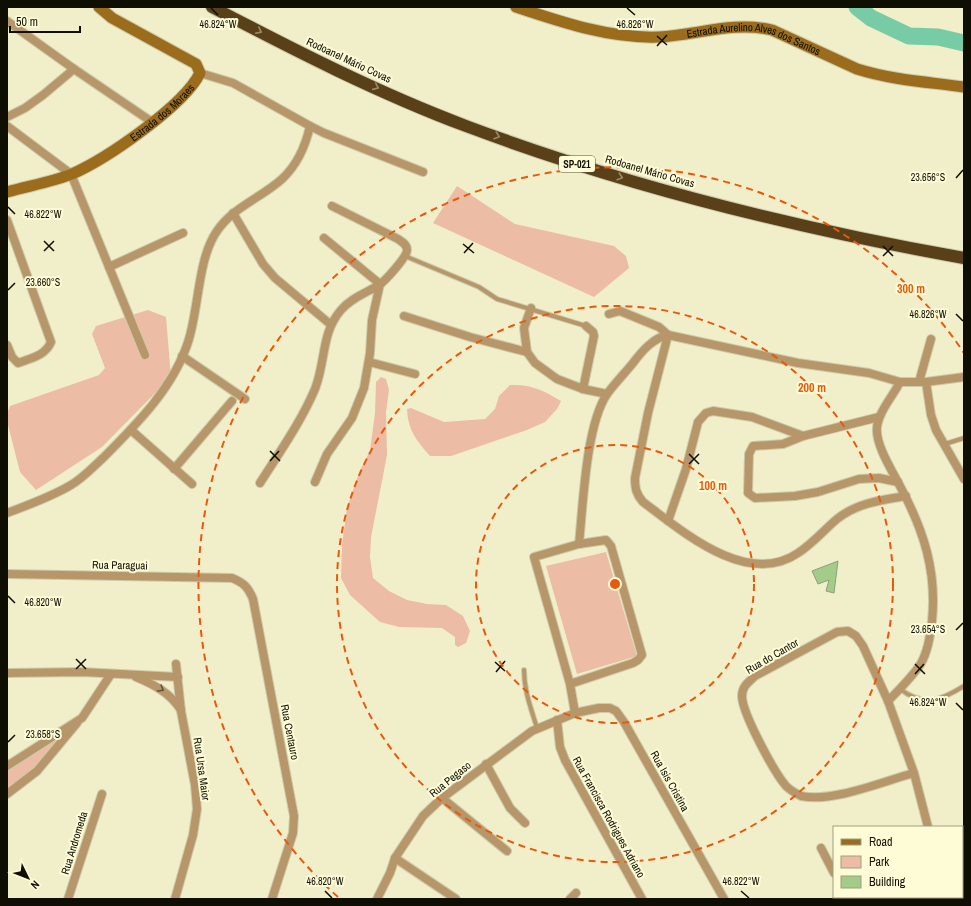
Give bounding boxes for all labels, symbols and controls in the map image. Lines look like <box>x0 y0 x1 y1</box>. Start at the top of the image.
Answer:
scale bar <box>10 8 80 34</box>
text: 50 m <box>16 14 38 30</box>
text: 46.824°W <box>200 18 237 31</box>
text: 46.826°W <box>617 18 654 31</box>
street label: Estrada Aurelino Alves dos Santos <box>685 20 823 59</box>
one-way arrow <box>255 27 262 34</box>
street label: Rodoanel Mário Covas <box>304 34 394 86</box>
street label: Estrada dos Moraes <box>127 81 198 144</box>
one-way arrow <box>372 82 380 90</box>
one-way arrow <box>493 132 500 140</box>
street label: Rodoanel Mário Covas <box>604 152 697 191</box>
road number: SP-021 <box>559 156 595 172</box>
text: 23.656°S <box>911 171 946 184</box>
one-way arrow <box>616 172 623 181</box>
text: 46.822°W <box>25 208 62 221</box>
text: 23.660°S <box>26 276 61 289</box>
text: 300 m <box>897 281 925 297</box>
text: 46.826°W <box>910 308 947 321</box>
text: 200 m <box>798 380 826 396</box>
text: 100 m <box>699 478 727 494</box>
street label: Rua Paraguai <box>92 558 148 572</box>
centre of rings <box>608 577 622 591</box>
text: 46.820°W <box>25 596 62 609</box>
text: 23.654°S <box>911 623 946 636</box>
street label: Rua do Cantor <box>743 635 801 677</box>
one-way arrow <box>157 685 164 692</box>
text: 46.824°W <box>910 696 947 709</box>
street label: Rua Centauro <box>278 703 302 761</box>
text: 23.658°S <box>26 728 61 741</box>
street label: Rua Ursa Maior <box>191 736 213 802</box>
street label: Rua Isis Cristina <box>648 748 692 814</box>
street label: Rua Francisca Rodrigues Adriano <box>570 754 648 880</box>
street label: Rua Pegaso <box>426 758 474 800</box>
street label: Rua Andromeda <box>58 810 90 876</box>
legend <box>833 826 963 898</box>
text: Road <box>869 834 893 850</box>
text: Park <box>869 854 889 870</box>
north arrow <box>8 858 48 898</box>
text: Building <box>869 874 906 890</box>
text: 46.820°W <box>307 875 344 888</box>
text: 46.822°W <box>723 875 760 888</box>
text: N <box>28 878 43 892</box>

